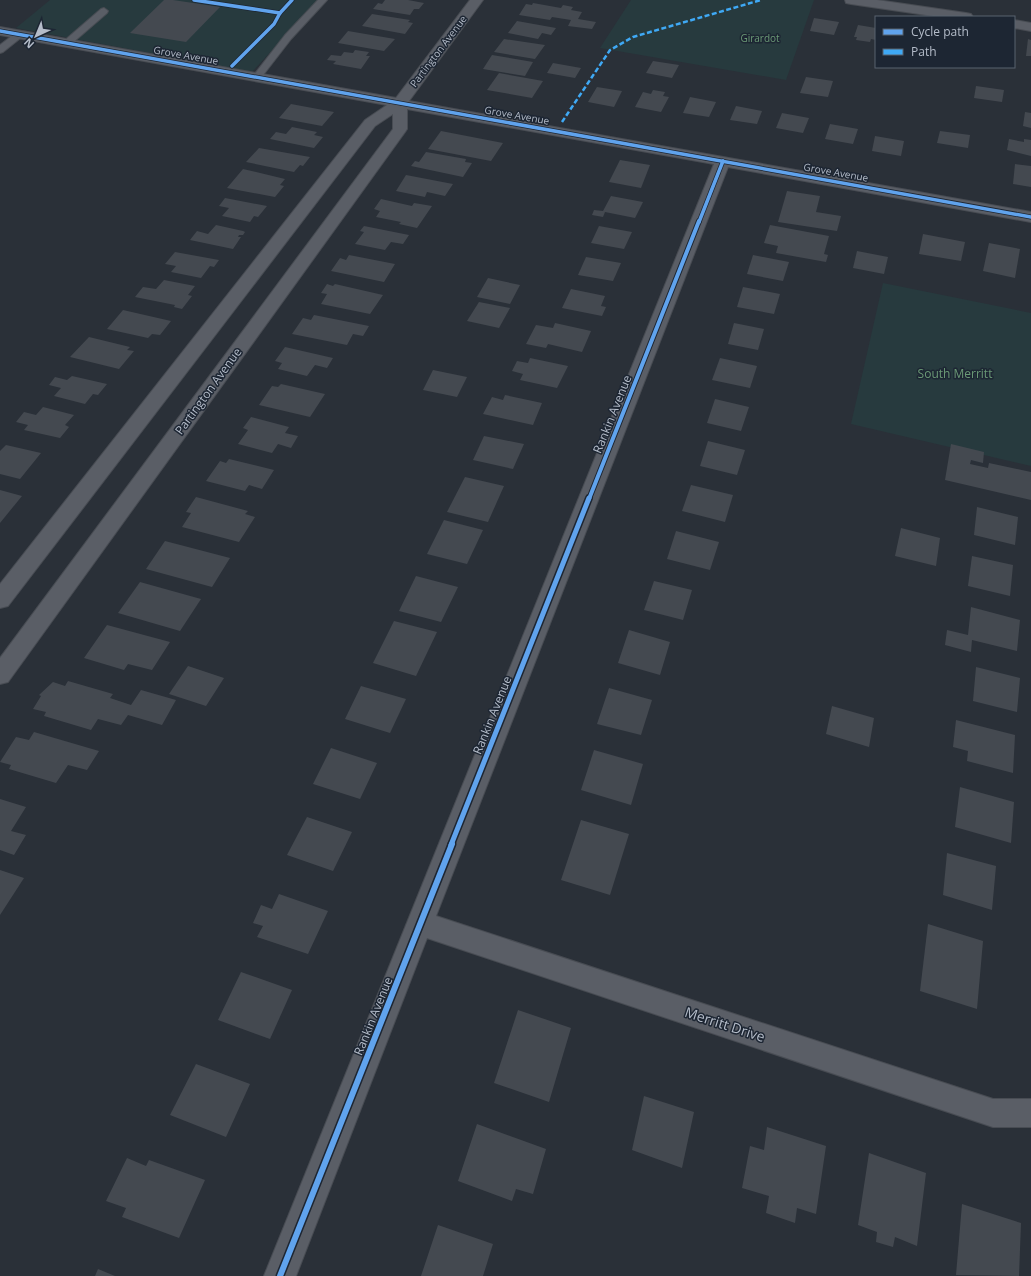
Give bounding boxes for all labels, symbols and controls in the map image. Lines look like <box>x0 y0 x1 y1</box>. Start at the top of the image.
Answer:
street label: Partington Avenue <box>406 12 470 90</box>
north arrow <box>16 16 56 56</box>
legend <box>875 16 1015 68</box>
text: Cycle path <box>911 23 969 40</box>
park label: Girardot <box>740 31 780 45</box>
text: N <box>20 35 37 52</box>
street label: Grove Avenue <box>153 42 220 68</box>
text: Path <box>911 43 937 60</box>
street label: Grove Avenue <box>484 102 551 128</box>
street label: Grove Avenue <box>803 159 870 185</box>
street label: Partington Avenue <box>171 344 246 438</box>
park label: South Merritt <box>918 365 992 382</box>
street label: Rankin Avenue <box>589 372 636 456</box>
street label: Rankin Avenue <box>469 673 516 757</box>
street label: Rankin Avenue <box>350 974 397 1058</box>
street label: Merritt Drive <box>682 1002 768 1046</box>

